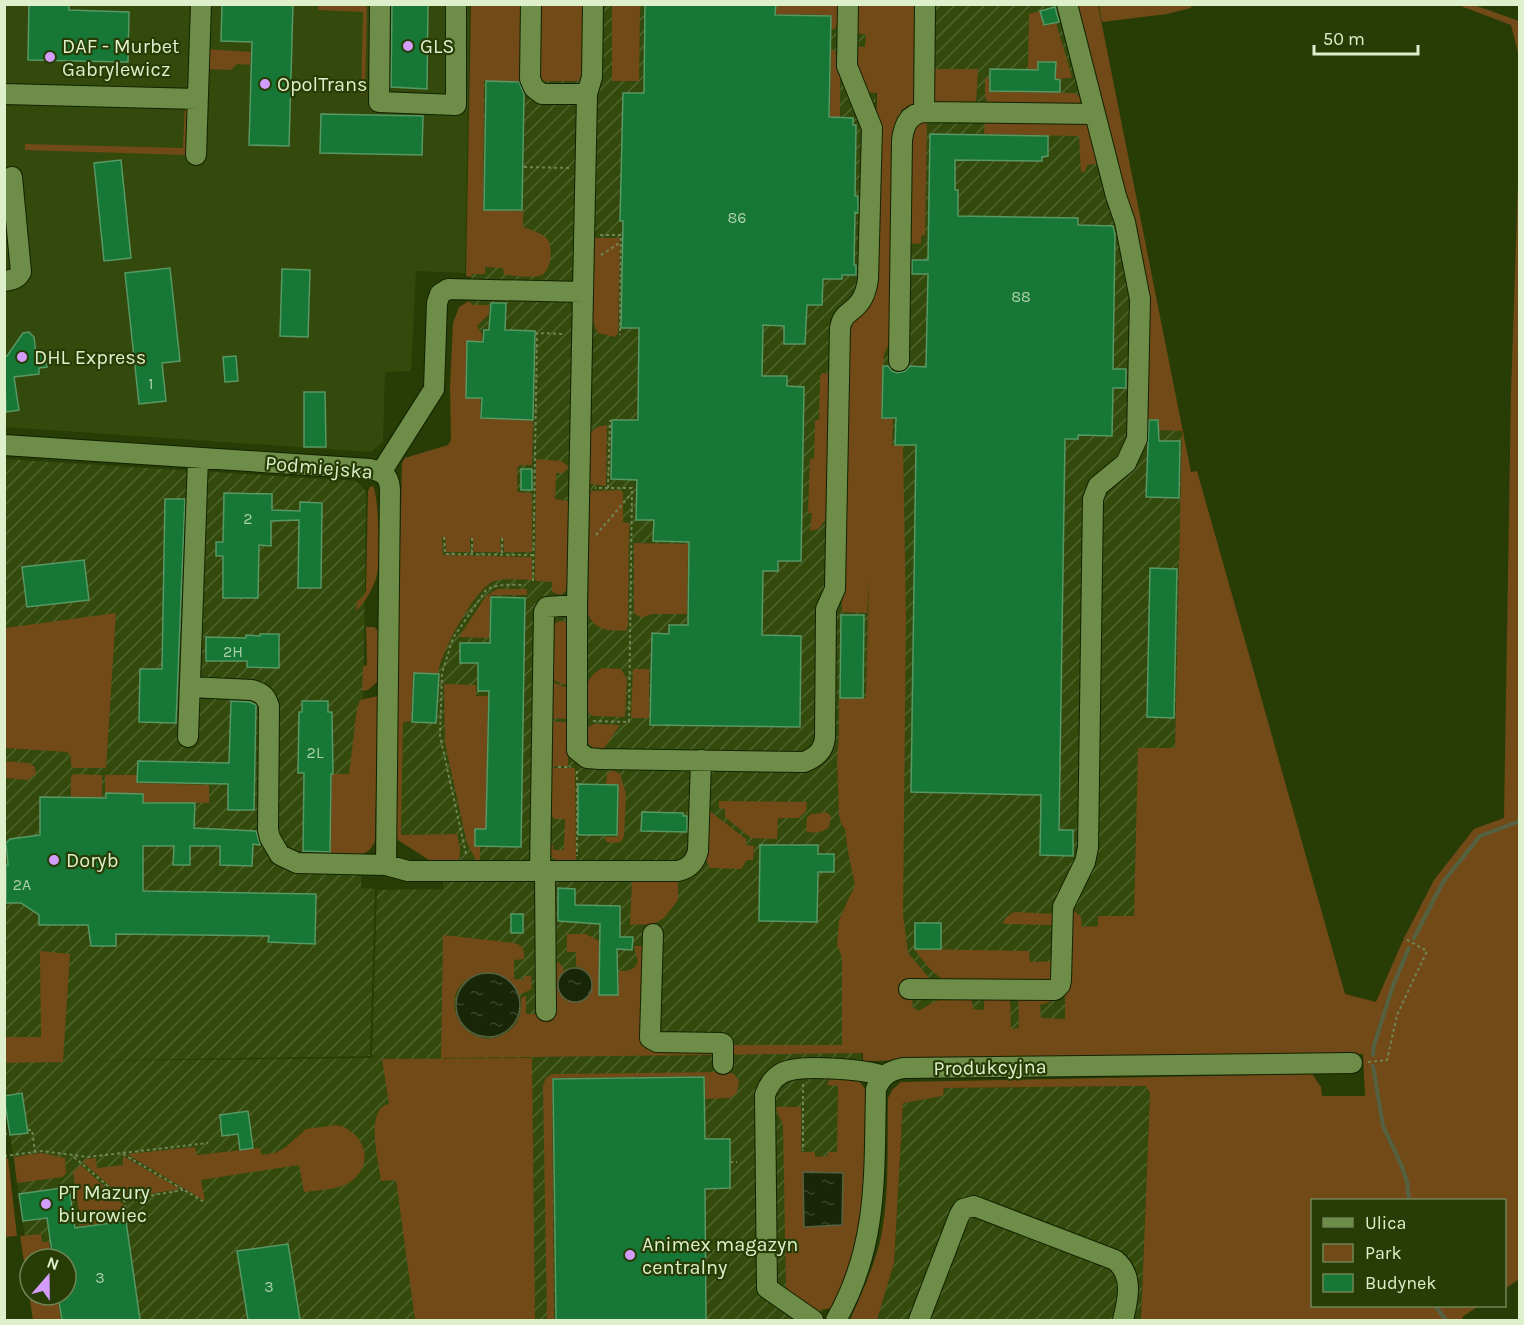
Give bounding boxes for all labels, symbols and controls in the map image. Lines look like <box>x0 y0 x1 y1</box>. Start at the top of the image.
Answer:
scale bar <box>1314 18 1418 56</box>
text: 50 m <box>1323 28 1365 50</box>
place label: DAF - Murbet Gabrylewicz <box>62 35 180 81</box>
place label: GLS <box>420 35 454 58</box>
marker: GLS <box>401 39 415 53</box>
marker: DAF - Murbet Gabrylewicz <box>43 50 57 64</box>
place label: OpolTrans <box>277 73 368 96</box>
marker: OpolTrans <box>258 77 272 91</box>
house number: 86 <box>728 208 747 227</box>
house number: 88 <box>1011 287 1031 306</box>
place label: DHL Express <box>34 346 146 369</box>
marker: DHL Express <box>15 350 29 364</box>
house number: 1 <box>148 374 154 393</box>
street label: Podmiejska <box>264 451 374 484</box>
house number: 2 <box>243 509 253 528</box>
house number: 2H <box>223 642 243 661</box>
house number: 2L <box>307 743 324 762</box>
place label: Doryb <box>66 849 119 872</box>
marker: Doryb <box>47 853 61 867</box>
house number: 2A <box>13 875 31 894</box>
street label: Produkcyjna <box>933 1055 1047 1080</box>
place label: PT Mazury biurowiec <box>58 1181 150 1227</box>
marker: PT Mazury biurowiec <box>39 1197 53 1211</box>
legend <box>1311 1199 1506 1307</box>
text: Ulica <box>1365 1212 1406 1234</box>
place label: Animex magazyn centralny <box>642 1233 798 1279</box>
text: Park <box>1365 1242 1402 1264</box>
north arrow <box>18 1247 78 1307</box>
marker: Animex magazyn centralny <box>623 1248 637 1262</box>
text: N <box>44 1252 62 1274</box>
house number: 3 <box>95 1268 105 1287</box>
text: Budynek <box>1365 1272 1436 1294</box>
house number: 3 <box>264 1277 274 1296</box>

